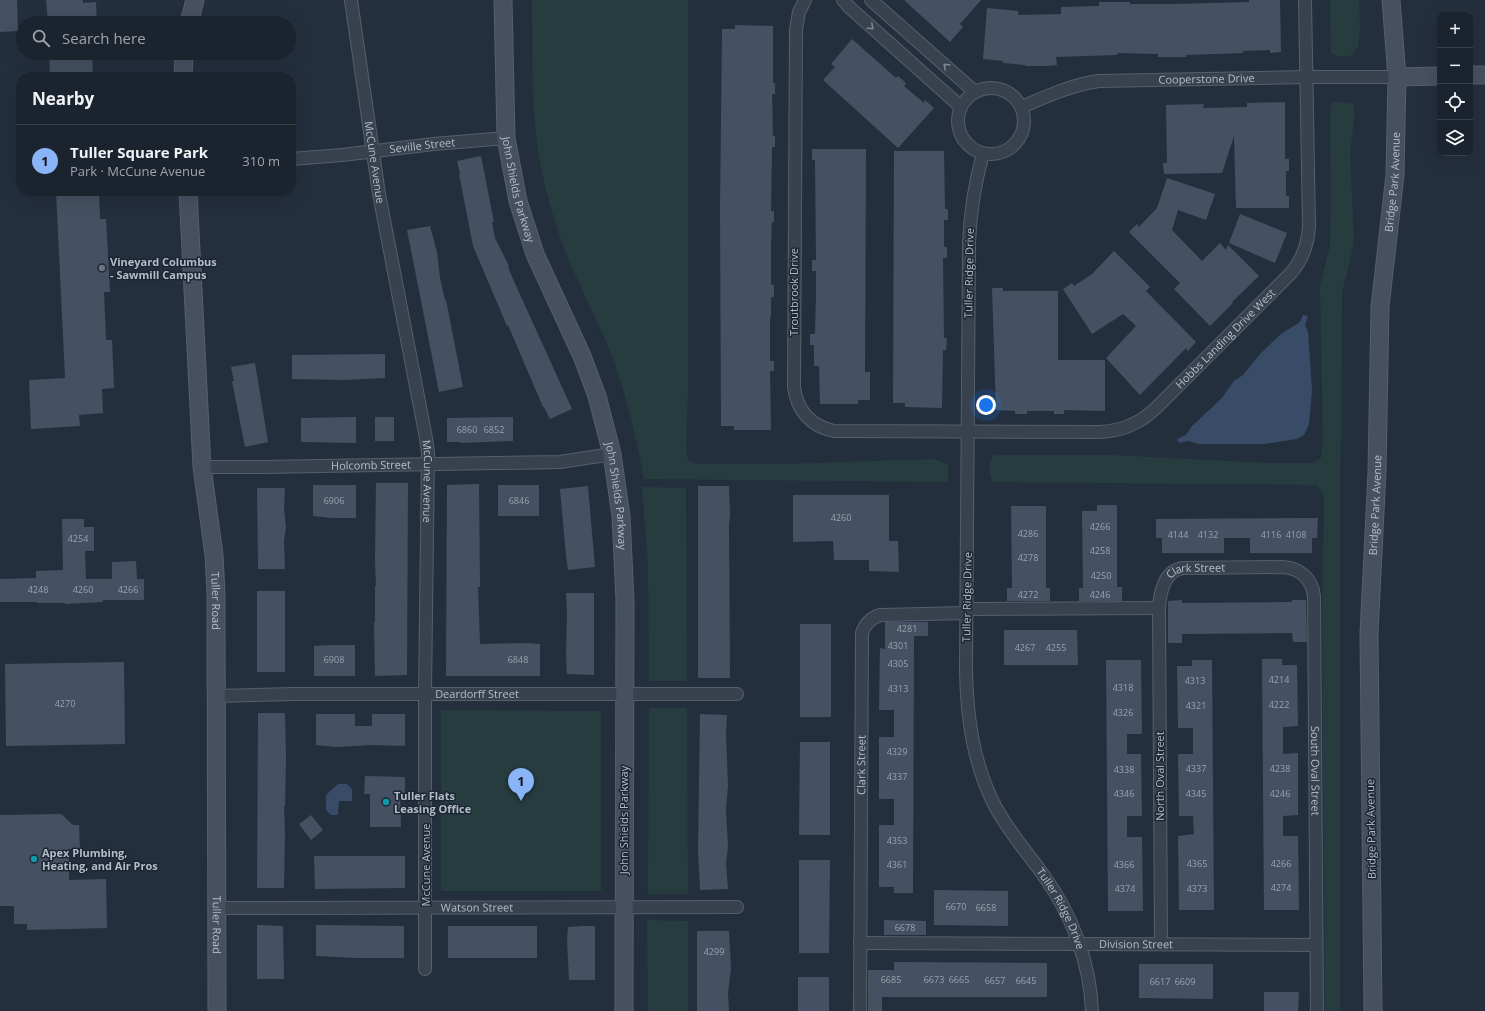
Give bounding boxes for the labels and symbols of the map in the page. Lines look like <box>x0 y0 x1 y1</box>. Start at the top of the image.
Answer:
one-way arrow <box>867 22 874 29</box>
one-way arrow <box>943 64 950 71</box>
street label: Cooperstone Drive <box>1158 70 1255 87</box>
street label: McCune Avenue <box>362 120 389 205</box>
street label: Bridge Park Avenue <box>1381 132 1403 233</box>
street label: Seville Street <box>389 134 456 156</box>
street label: John Shields Parkway <box>499 134 539 245</box>
street label: Tuller Ridge Drive <box>960 228 977 318</box>
street label: Troutbrook Drive <box>786 248 801 336</box>
place label: Vineyard Columbus - Sawmill Campus <box>110 254 217 282</box>
marker: Vineyard Columbus - Sawmill Campus <box>97 263 107 273</box>
street label: Hobbs Landing Drive West <box>1172 285 1278 391</box>
your location <box>976 395 996 415</box>
house number: 6860 <box>457 423 477 436</box>
house number: 6852 <box>484 423 504 436</box>
street label: McCune Avenue <box>419 439 436 523</box>
street label: John Shields Parkway <box>602 439 631 551</box>
street label: Bridge Park Avenue <box>1365 455 1384 556</box>
street label: Holcomb Street <box>331 457 411 473</box>
house number: 6906 <box>324 494 344 507</box>
house number: 6846 <box>509 494 529 507</box>
house number: 4260 <box>831 511 851 524</box>
house number: 4266 <box>1090 520 1110 533</box>
house number: 4286 <box>1018 527 1038 540</box>
house number: 4144 <box>1168 528 1188 541</box>
house number: 4132 <box>1198 528 1218 541</box>
house number: 4116 <box>1261 528 1281 541</box>
house number: 4108 <box>1286 528 1306 541</box>
house number: 4254 <box>68 532 88 545</box>
house number: 4258 <box>1090 544 1110 557</box>
house number: 4278 <box>1018 551 1038 564</box>
street label: Tuller Ridge Drive <box>958 552 975 642</box>
street label: Clark Street <box>1162 560 1225 582</box>
house number: 4250 <box>1091 569 1111 582</box>
street label: Tuller Road <box>208 571 224 630</box>
house number: 4248 <box>28 583 48 596</box>
house number: 4260 <box>73 583 93 596</box>
house number: 4266 <box>118 583 138 596</box>
house number: 4272 <box>1018 588 1038 601</box>
house number: 4246 <box>1090 588 1110 601</box>
house number: 4281 <box>897 622 917 635</box>
house number: 4301 <box>888 639 908 652</box>
house number: 4267 <box>1015 641 1035 654</box>
house number: 4255 <box>1046 641 1066 654</box>
house number: 6908 <box>324 653 344 666</box>
house number: 6848 <box>508 653 528 666</box>
house number: 4305 <box>888 657 908 670</box>
house number: 4214 <box>1269 673 1289 686</box>
house number: 4313 <box>1185 674 1205 687</box>
house number: 4318 <box>1113 681 1133 694</box>
house number: 4313 <box>888 682 908 695</box>
street label: Deardorff Street <box>435 686 519 701</box>
house number: 4270 <box>55 697 75 710</box>
house number: 4222 <box>1269 698 1289 711</box>
house number: 4321 <box>1186 699 1206 712</box>
house number: 4326 <box>1113 706 1133 719</box>
street label: South Oval Street <box>1308 726 1324 816</box>
street label: North Oval Street <box>1152 731 1167 821</box>
street label: Clark Street <box>853 735 868 795</box>
house number: 4329 <box>887 745 907 758</box>
house number: 4337 <box>1186 762 1206 775</box>
house number: 4238 <box>1270 762 1290 775</box>
house number: 4338 <box>1114 763 1134 776</box>
street label: John Shields Parkway <box>616 765 631 875</box>
pin: 1 <box>508 768 534 801</box>
house number: 4337 <box>887 770 907 783</box>
street label: Bridge Park Avenue <box>1362 779 1379 879</box>
house number: 4346 <box>1114 787 1134 800</box>
house number: 4345 <box>1186 787 1206 800</box>
house number: 4246 <box>1270 787 1290 800</box>
place label: Tuller Flats Leasing Office <box>394 788 472 816</box>
marker: Tuller Flats Leasing Office <box>381 797 391 807</box>
street label: McCune Avenue <box>418 824 433 906</box>
house number: 4353 <box>887 834 907 847</box>
place label: Apex Plumbing, Heating, and Air Pros <box>42 845 158 873</box>
marker: Apex Plumbing, Heating, and Air Pros <box>29 854 39 864</box>
house number: 4365 <box>1187 857 1207 870</box>
house number: 4266 <box>1271 857 1291 870</box>
house number: 4361 <box>887 858 907 871</box>
house number: 4366 <box>1114 858 1134 871</box>
street label: Tuller Ridge Drive <box>1033 865 1088 951</box>
house number: 4274 <box>1271 881 1291 894</box>
house number: 4374 <box>1115 882 1135 895</box>
house number: 4373 <box>1187 882 1207 895</box>
street label: Tuller Road <box>210 896 225 954</box>
street label: Watson Street <box>441 899 513 915</box>
house number: 6670 <box>946 900 966 913</box>
house number: 6658 <box>976 901 996 914</box>
house number: 6678 <box>895 921 915 934</box>
street label: Division Street <box>1099 936 1173 951</box>
house number: 4299 <box>704 945 724 958</box>
house number: 6685 <box>881 973 901 986</box>
house number: 6673 <box>924 973 944 986</box>
house number: 6665 <box>949 973 969 986</box>
house number: 6657 <box>985 974 1005 987</box>
house number: 6645 <box>1016 974 1036 987</box>
house number: 6617 <box>1150 975 1170 988</box>
house number: 6609 <box>1175 975 1195 988</box>

